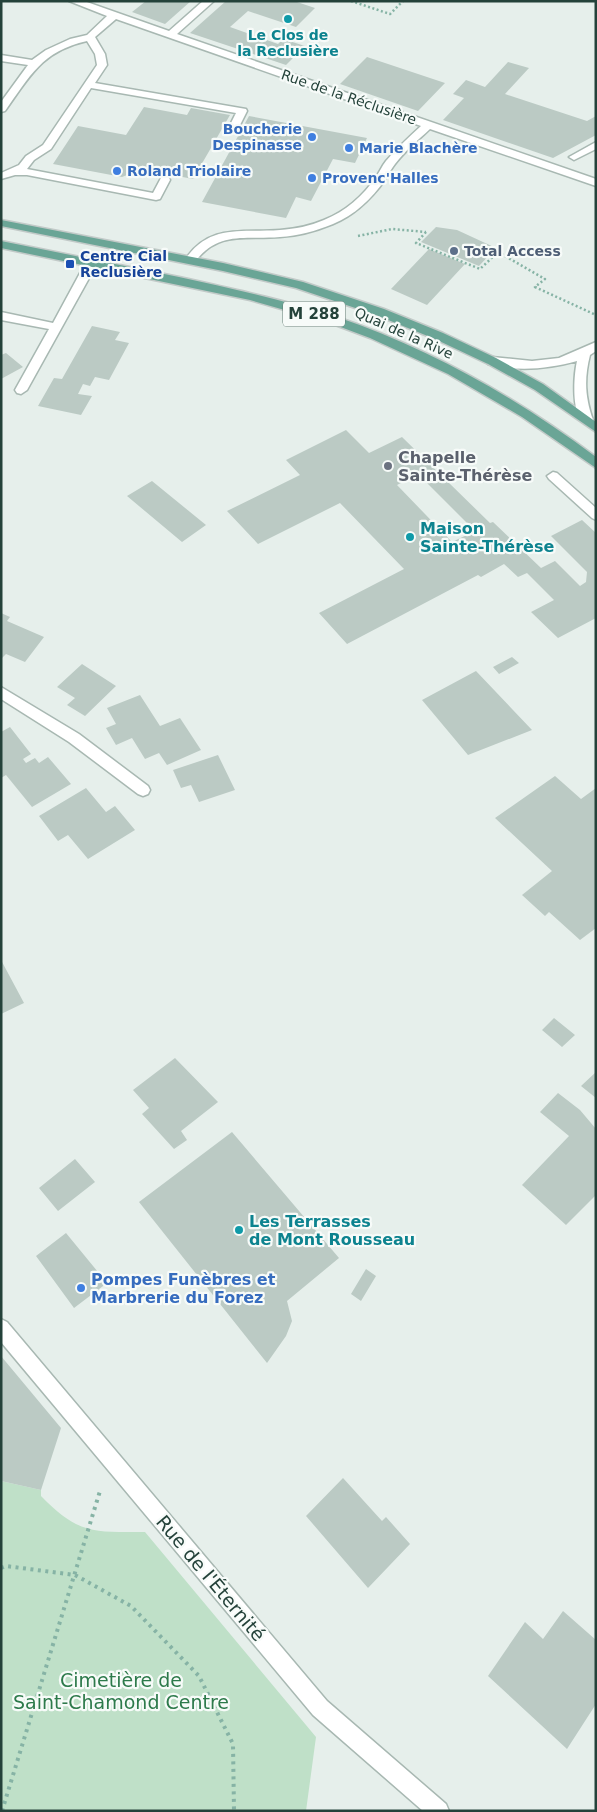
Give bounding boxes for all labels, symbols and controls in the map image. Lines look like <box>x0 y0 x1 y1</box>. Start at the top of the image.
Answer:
marker: Le Clos de la Reclusière <box>282 13 294 25</box>
place label: Le Clos de la Reclusière <box>237 27 339 59</box>
street label: Rue de la Réclusière <box>279 66 419 128</box>
place label: Boucherie Despinasse <box>212 121 302 153</box>
marker: Boucherie Despinasse <box>306 131 318 143</box>
place label: Marie Blachère <box>359 140 478 156</box>
marker: Marie Blachère <box>343 142 355 154</box>
place label: Roland Triolaire <box>127 163 251 179</box>
marker: Roland Triolaire <box>111 165 123 177</box>
place label: Provenc'Halles <box>322 170 439 186</box>
marker: Provenc'Halles <box>306 172 318 184</box>
place label: Total Access <box>464 243 561 259</box>
marker: Total Access <box>448 245 460 257</box>
place label: Centre Cial Reclusière <box>80 248 167 280</box>
marker: Centre Cial Reclusière <box>64 258 76 270</box>
road number: M 288 <box>283 302 345 326</box>
street label: Quai de la Rive <box>352 304 456 362</box>
place label: Chapelle Sainte-Thérèse <box>398 448 532 485</box>
marker: Chapelle Sainte-Thérèse <box>382 460 394 472</box>
place label: Maison Sainte-Thérèse <box>420 519 554 556</box>
marker: Maison Sainte-Thérèse <box>404 531 416 543</box>
place label: Les Terrasses de Mont Rousseau <box>249 1212 415 1249</box>
marker: Les Terrasses de Mont Rousseau <box>233 1224 245 1236</box>
place label: Pompes Funèbres et Marbrerie du Forez <box>91 1270 276 1307</box>
marker: Pompes Funèbres et Marbrerie du Forez <box>75 1282 87 1294</box>
street label: Rue de l'Éternité <box>152 1511 270 1645</box>
park label: Cimetière de Saint-Chamond Centre <box>13 1669 229 1713</box>

